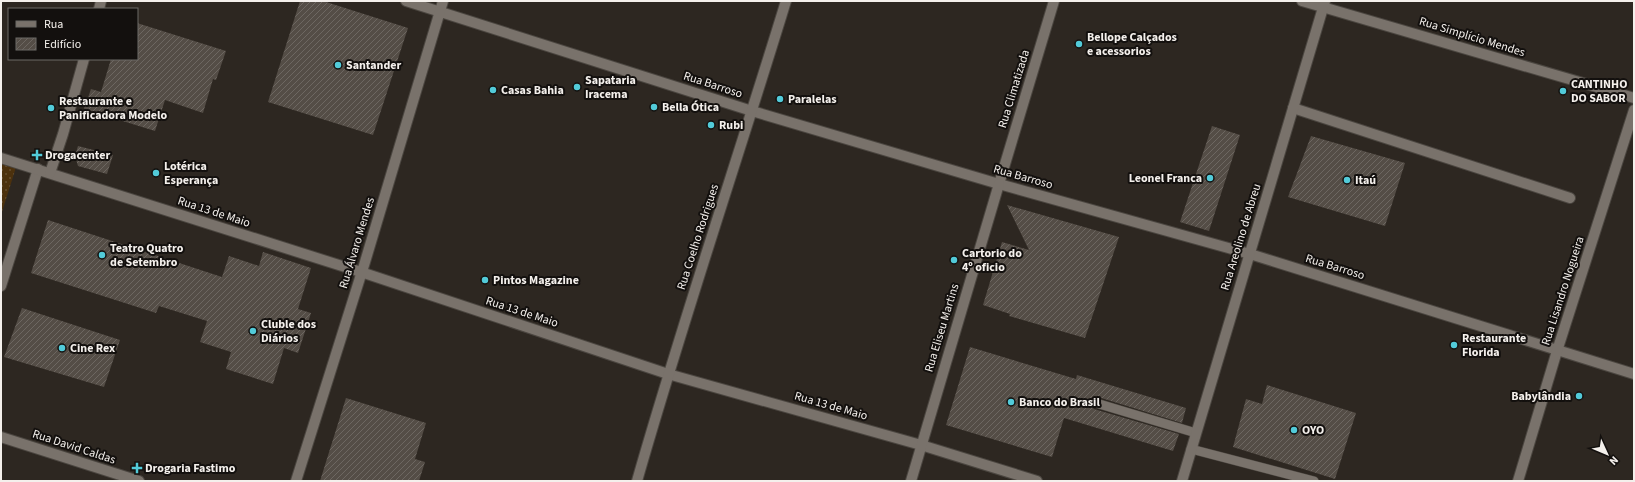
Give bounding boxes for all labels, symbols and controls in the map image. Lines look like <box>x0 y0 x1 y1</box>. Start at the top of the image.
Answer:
legend <box>8 8 138 60</box>
street label: Rua Simplício Mendes <box>1417 13 1527 61</box>
text: Rua <box>44 16 63 33</box>
place label: Bellope Calçados e acessorios <box>1087 29 1177 60</box>
text: Edifício <box>44 36 81 53</box>
marker: Bellope Calçados e acessorios <box>1074 39 1084 49</box>
street label: Rua Climatizada <box>994 48 1034 130</box>
place label: Santander <box>346 57 401 74</box>
marker: Santander <box>333 60 343 70</box>
street label: Rua Barroso <box>681 67 745 103</box>
place label: Sapataria Iracema <box>585 72 636 103</box>
place label: CANTINHO DO SABOR <box>1571 76 1627 107</box>
place label: Casas Bahia <box>501 82 564 99</box>
marker: Sapataria Iracema <box>572 82 582 92</box>
marker: Casas Bahia <box>488 85 498 95</box>
marker: CANTINHO DO SABOR <box>1558 86 1568 96</box>
place label: Paralelas <box>788 91 837 108</box>
place label: Restaurante e Panificadora Modelo <box>59 93 167 124</box>
marker: Paralelas <box>775 94 785 104</box>
place label: Bella Ótica <box>662 99 719 116</box>
marker: Bella Ótica <box>649 102 659 112</box>
marker: Restaurante e Panificadora Modelo <box>46 103 56 113</box>
place label: Rubi <box>719 117 743 134</box>
marker: Rubi <box>706 120 716 130</box>
place label: Drogacenter <box>45 147 110 164</box>
marker: Drogacenter <box>32 150 42 160</box>
place label: Lotérica Esperança <box>164 158 218 189</box>
street label: Rua Barroso <box>991 160 1055 194</box>
marker: Lotérica Esperança <box>151 168 161 178</box>
place label: Leonel Franca <box>1129 170 1202 187</box>
place label: Itaú <box>1355 172 1376 189</box>
marker: Leonel Franca <box>1205 173 1215 183</box>
marker: Itaú <box>1342 175 1352 185</box>
street label: Rua Areolino de Abreu <box>1217 181 1265 293</box>
street label: Rua Coelho Rodrigues <box>673 182 723 292</box>
street label: Rua 13 de Maio <box>176 192 252 232</box>
street label: Rua Álvaro Mendes <box>335 195 379 291</box>
street label: Rua Lisandro Nogueira <box>1537 234 1589 348</box>
place label: Teatro Quatro de Setembro <box>110 240 184 271</box>
place label: Cartorio do 4º oficio <box>962 245 1022 276</box>
marker: Teatro Quatro de Setembro <box>97 250 107 260</box>
street label: Rua Barroso <box>1303 250 1367 284</box>
marker: Cartorio do 4º oficio <box>949 255 959 265</box>
place label: Pintos Magazine <box>493 272 579 289</box>
marker: Pintos Magazine <box>480 275 490 285</box>
street label: Rua Eliseu Martins <box>920 282 964 374</box>
street label: Rua 13 de Maio <box>484 292 560 332</box>
place label: Cluble dos Diários <box>261 316 316 347</box>
marker: Cluble dos Diários <box>248 326 258 336</box>
place label: Restaurante Florida <box>1462 330 1526 361</box>
place label: Cine Rex <box>70 340 115 357</box>
marker: Restaurante Florida <box>1449 340 1459 350</box>
marker: Cine Rex <box>57 343 67 353</box>
street label: Rua 13 de Maio <box>792 387 870 425</box>
place label: Babylândia <box>1511 388 1571 405</box>
marker: Babylândia <box>1574 391 1584 401</box>
place label: Banco do Brasil <box>1019 394 1100 411</box>
marker: Banco do Brasil <box>1006 397 1016 407</box>
place label: OYO <box>1302 422 1324 439</box>
marker: OYO <box>1289 425 1299 435</box>
street label: Rua David Caldas <box>30 426 118 468</box>
north arrow <box>1587 434 1627 474</box>
text: N <box>1606 453 1622 468</box>
place label: Drogaria Fastimo <box>145 460 236 477</box>
marker: Drogaria Fastimo <box>132 463 142 473</box>

